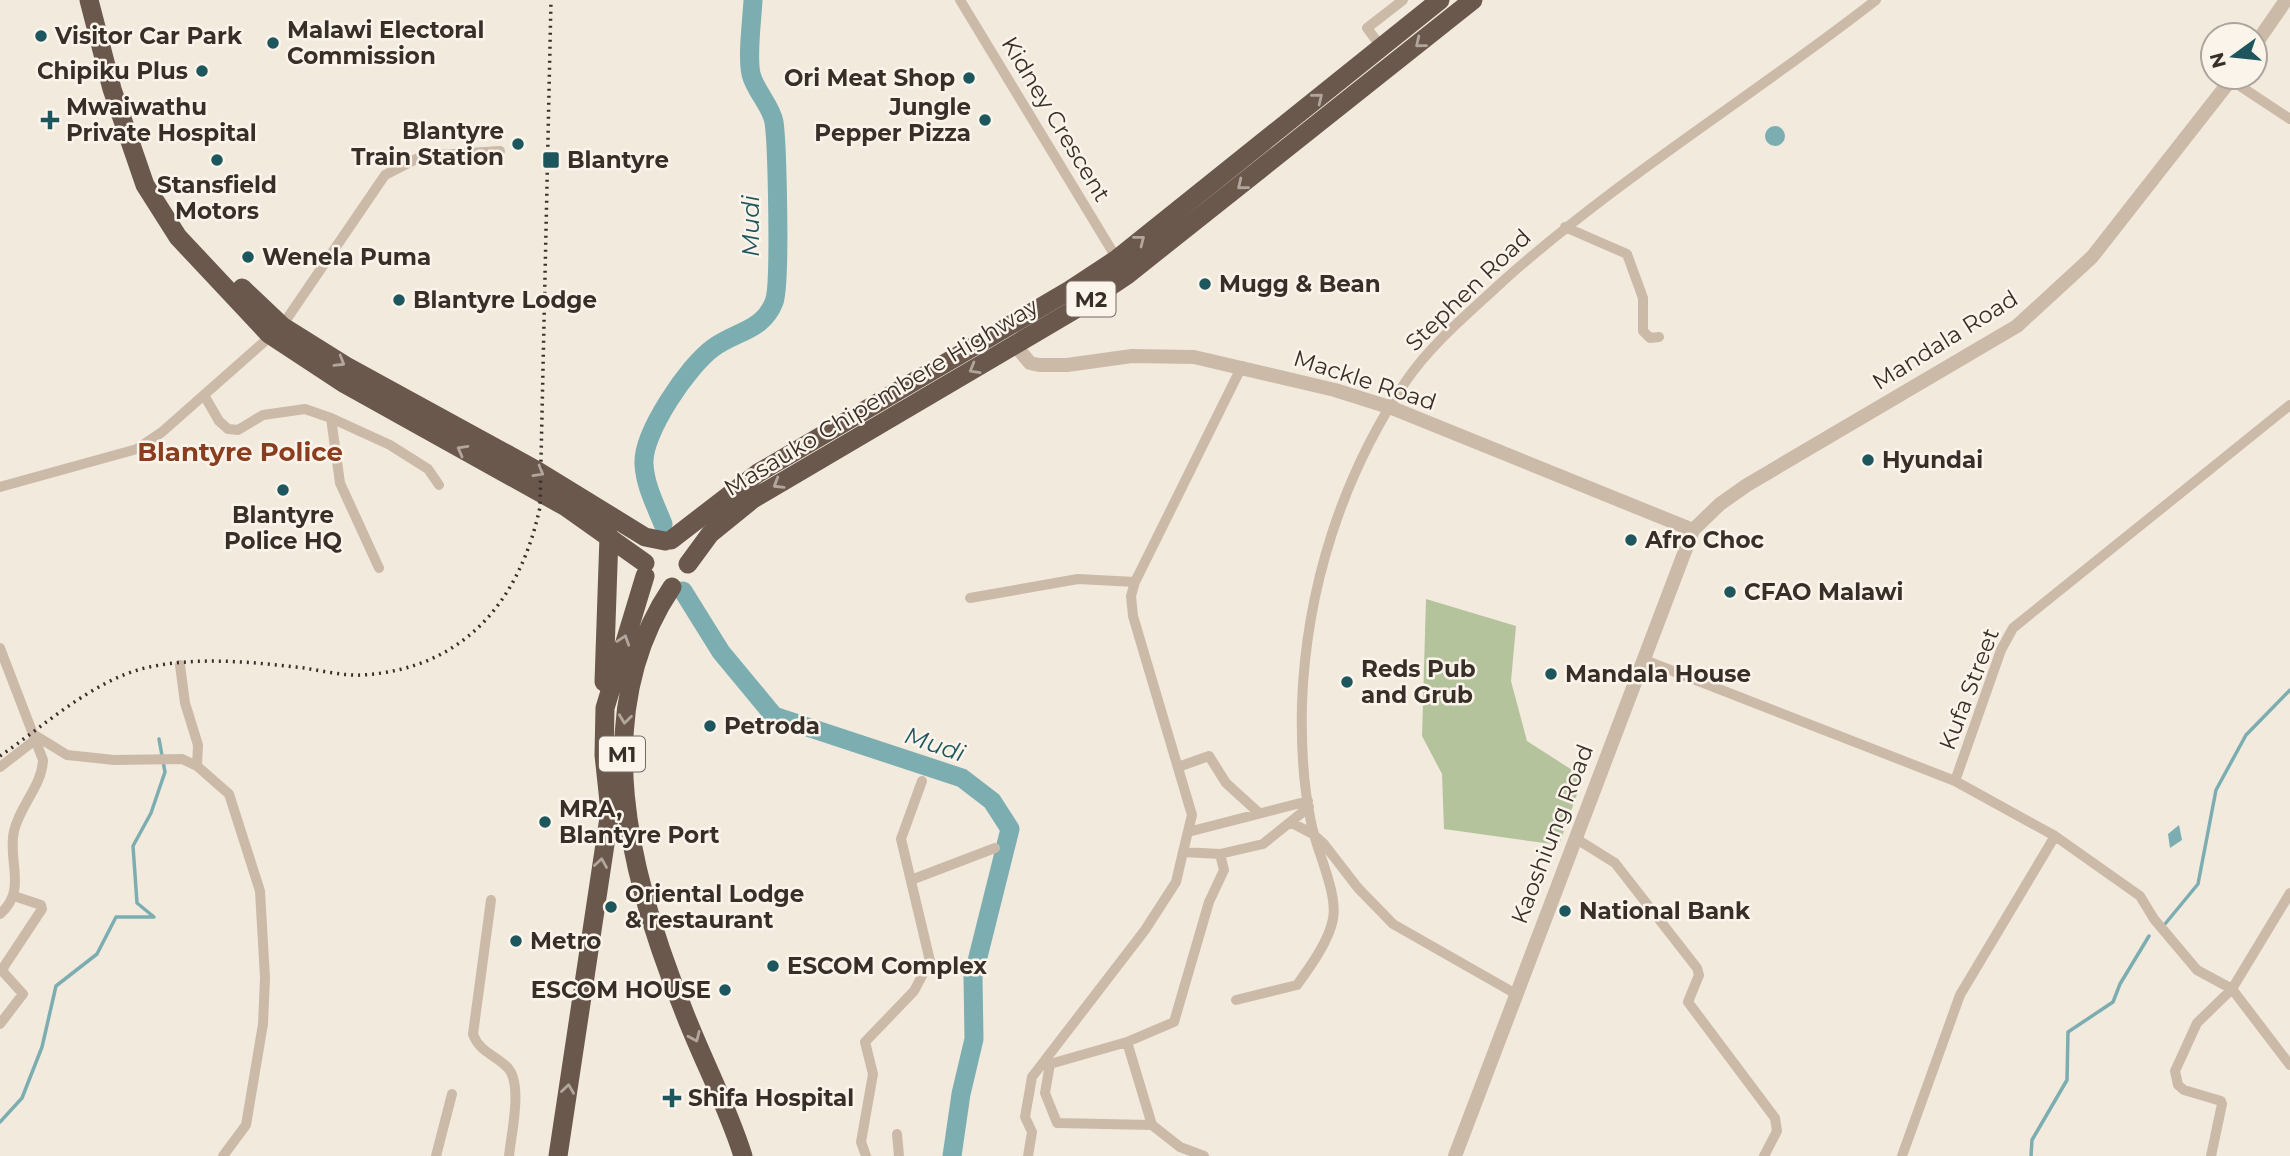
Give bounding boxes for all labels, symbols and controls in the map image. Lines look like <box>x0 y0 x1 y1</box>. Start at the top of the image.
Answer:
place label: Malawi Electoral Commission <box>287 16 485 70</box>
north arrow <box>2199 21 2269 91</box>
place label: Visitor Car Park <box>54 22 243 50</box>
marker: Visitor Car Park <box>33 28 49 44</box>
street label: Kidney Crescent <box>996 31 1116 207</box>
one-way arrow <box>1415 34 1427 47</box>
marker: Malawi Electoral Commission <box>265 35 281 51</box>
text: N <box>2205 50 2231 71</box>
place label: Chipiku Plus <box>37 57 188 85</box>
marker: Chipiku Plus <box>194 63 210 79</box>
place label: Ori Meat Shop <box>784 64 955 92</box>
marker: Ori Meat Shop <box>961 70 977 86</box>
place label: Mwaiwathu Private Hospital <box>66 93 257 147</box>
place label: Jungle Pepper Pizza <box>814 93 971 147</box>
one-way arrow <box>1311 94 1323 107</box>
marker: Mwaiwathu Private Hospital <box>40 110 60 130</box>
marker: Jungle Pepper Pizza <box>977 112 993 128</box>
place label: Blantyre Train Station <box>351 117 504 171</box>
marker: Blantyre Train Station <box>510 136 526 152</box>
place label: Blantyre <box>567 146 669 174</box>
marker: Blantyre <box>541 150 561 170</box>
marker: Stansfield Motors <box>209 152 225 168</box>
place label: Stansfield Motors <box>157 171 277 225</box>
one-way arrow <box>1237 176 1249 189</box>
water label: Mudi <box>736 195 765 257</box>
street label: Stephen Road <box>1399 223 1537 357</box>
one-way arrow <box>1132 236 1145 248</box>
place label: Wenela Puma <box>262 243 431 271</box>
marker: Wenela Puma <box>240 249 256 265</box>
place label: Mugg & Bean <box>1219 270 1381 298</box>
marker: Mugg & Bean <box>1197 276 1213 292</box>
road number: M2 <box>1066 282 1116 316</box>
street label: Mandala Road <box>1867 284 2023 396</box>
place label: Blantyre Lodge <box>413 286 597 314</box>
marker: Blantyre Lodge <box>391 292 407 308</box>
street label: Masauko Chipembere Highway <box>719 292 1043 502</box>
street label: Mackle Road <box>1290 344 1440 416</box>
one-way arrow <box>332 353 345 366</box>
one-way arrow <box>969 361 982 374</box>
district label: Blantyre Police <box>137 436 343 468</box>
one-way arrow <box>457 444 469 458</box>
place label: Hyundai <box>1882 446 1983 474</box>
marker: Hyundai <box>1860 452 1876 468</box>
one-way arrow <box>531 463 544 476</box>
one-way arrow <box>773 476 786 489</box>
marker: Blantyre Police HQ <box>275 482 291 498</box>
place label: Blantyre Police HQ <box>224 501 343 555</box>
place label: Afro Choc <box>1644 526 1765 554</box>
marker: Afro Choc <box>1623 532 1639 548</box>
place label: CFAO Malawi <box>1744 578 1904 606</box>
marker: CFAO Malawi <box>1722 584 1738 600</box>
street label: Kufa Street <box>1933 624 2005 754</box>
one-way arrow <box>616 634 630 646</box>
place label: Reds Pub and Grub <box>1361 655 1476 709</box>
place label: Mandala House <box>1565 660 1751 688</box>
marker: Mandala House <box>1543 666 1559 682</box>
marker: Reds Pub and Grub <box>1339 674 1355 690</box>
place label: Petroda <box>724 712 820 740</box>
one-way arrow <box>617 713 632 725</box>
marker: Petroda <box>702 718 718 734</box>
water label: Mudi <box>901 720 969 768</box>
road number: M1 <box>599 736 645 772</box>
street label: Kaoshiung Road <box>1505 740 1599 928</box>
place label: MRA, Blantyre Port <box>559 795 719 849</box>
marker: MRA, Blantyre Port <box>537 814 553 830</box>
one-way arrow <box>593 858 608 869</box>
place label: Oriental Lodge & restaurant <box>625 880 804 934</box>
place label: National Bank <box>1579 897 1751 925</box>
marker: Oriental Lodge & restaurant <box>603 899 619 915</box>
marker: National Bank <box>1557 903 1573 919</box>
place label: Metro <box>530 927 601 955</box>
marker: Metro <box>508 933 524 949</box>
place label: ESCOM Complex <box>787 952 987 980</box>
marker: ESCOM Complex <box>765 958 781 974</box>
place label: ESCOM HOUSE <box>531 976 711 1004</box>
marker: ESCOM HOUSE <box>717 982 733 998</box>
one-way arrow <box>687 1030 701 1042</box>
one-way arrow <box>561 1083 576 1094</box>
place label: Shifa Hospital <box>688 1084 854 1112</box>
marker: Shifa Hospital <box>662 1088 682 1108</box>

